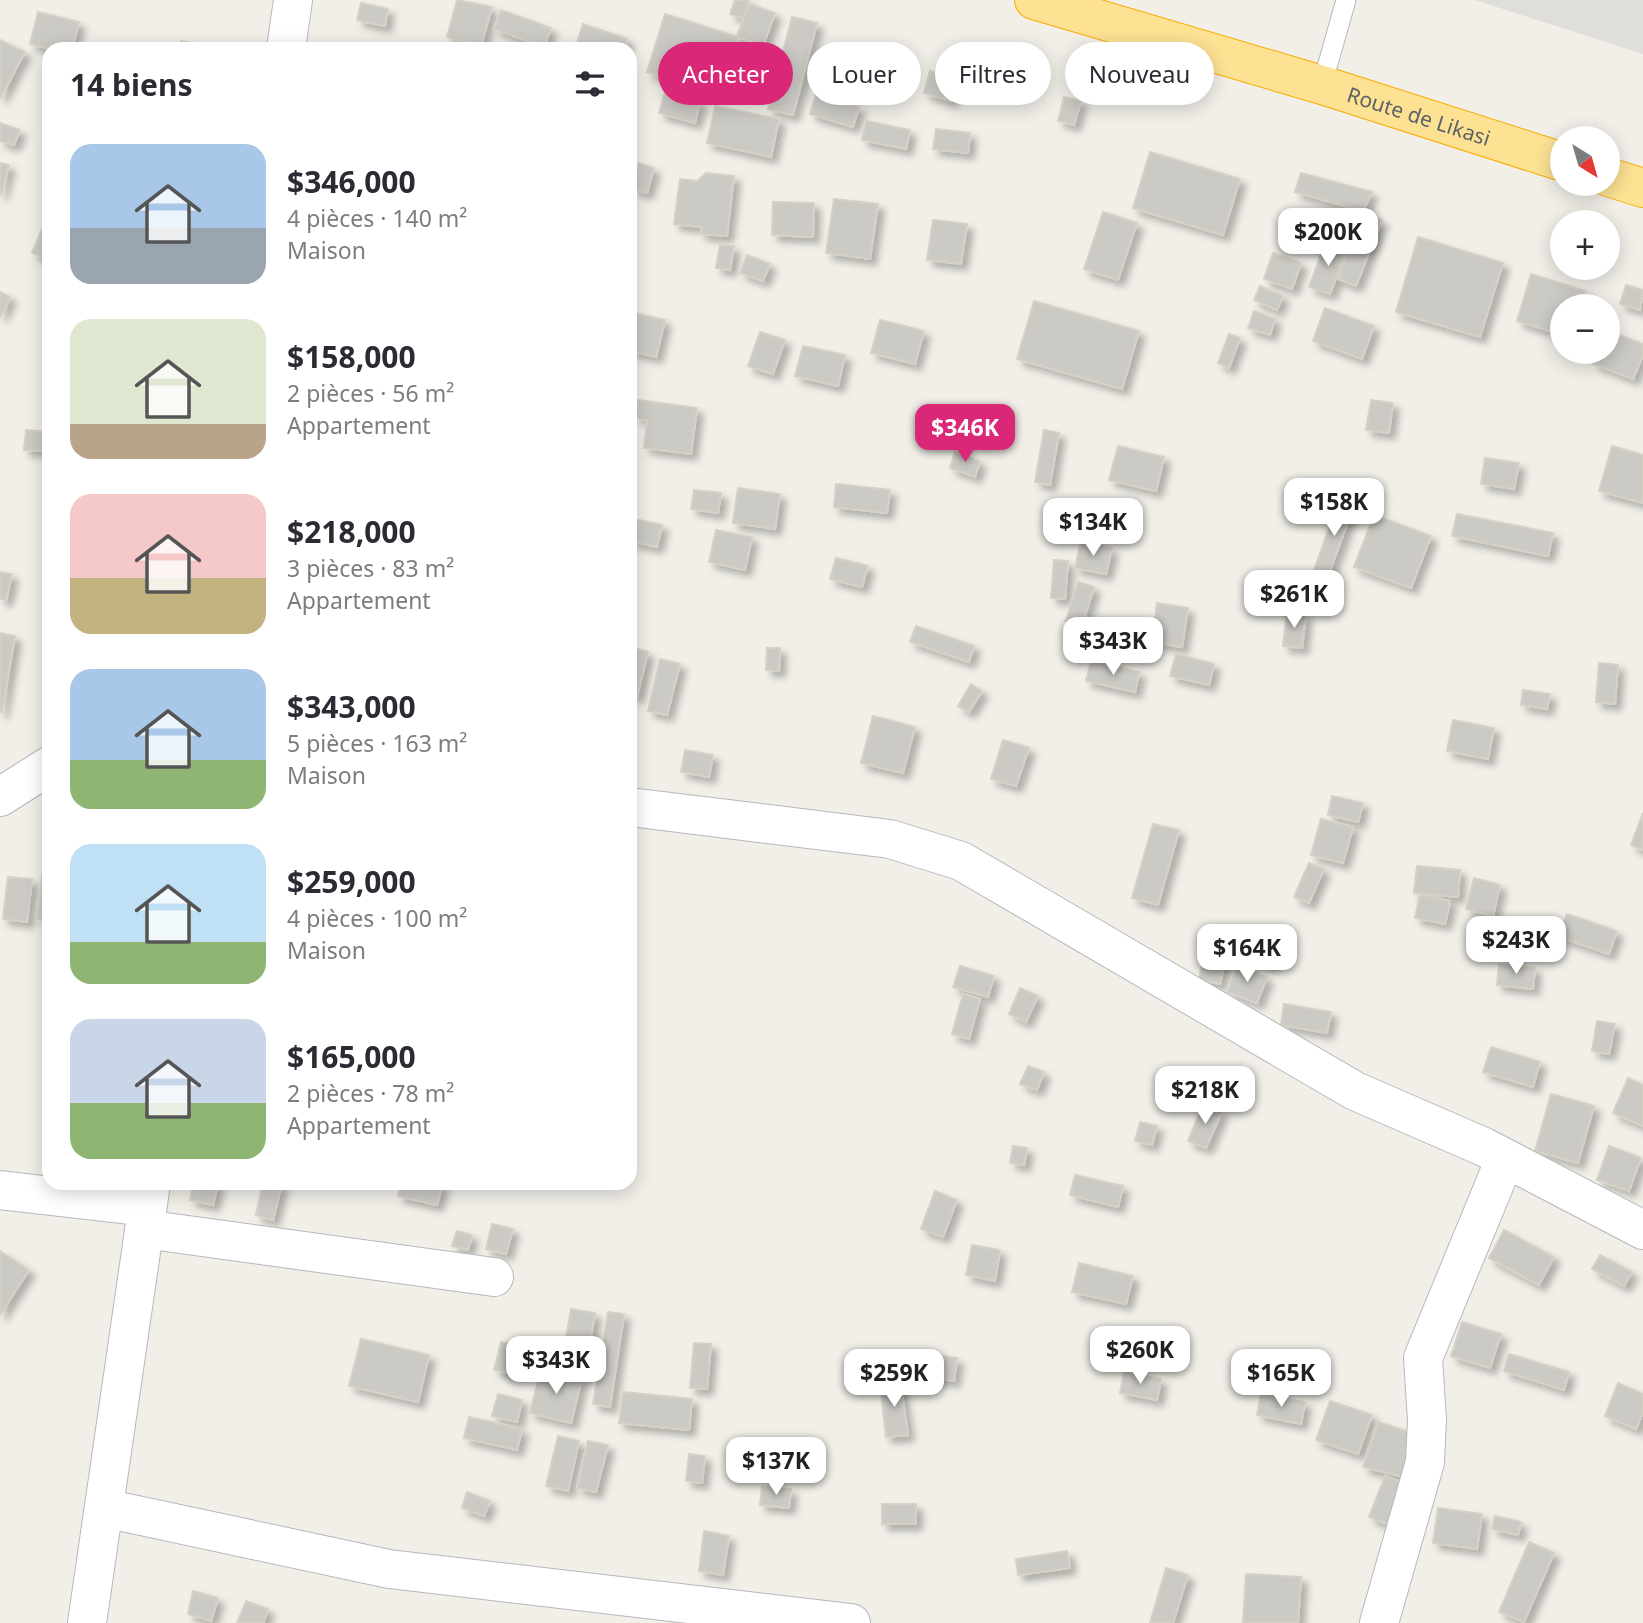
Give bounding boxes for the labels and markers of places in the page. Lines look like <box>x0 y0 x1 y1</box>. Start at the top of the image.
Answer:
pin: $200K <box>1279 208 1377 268</box>
pin: $346K <box>916 405 1014 464</box>
pin: $158K <box>1285 478 1383 538</box>
pin: $134K <box>1044 498 1142 558</box>
pin: $261K <box>1245 570 1343 630</box>
pin: $343K <box>1064 618 1162 677</box>
pin: $243K <box>1467 916 1565 976</box>
pin: $164K <box>1198 925 1296 984</box>
pin: $218K <box>1156 1066 1254 1126</box>
pin: $260K <box>1091 1326 1189 1386</box>
pin: $343K <box>507 1336 605 1396</box>
pin: $259K <box>845 1350 943 1409</box>
pin: $165K <box>1232 1350 1330 1409</box>
pin: $137K <box>727 1438 825 1497</box>

